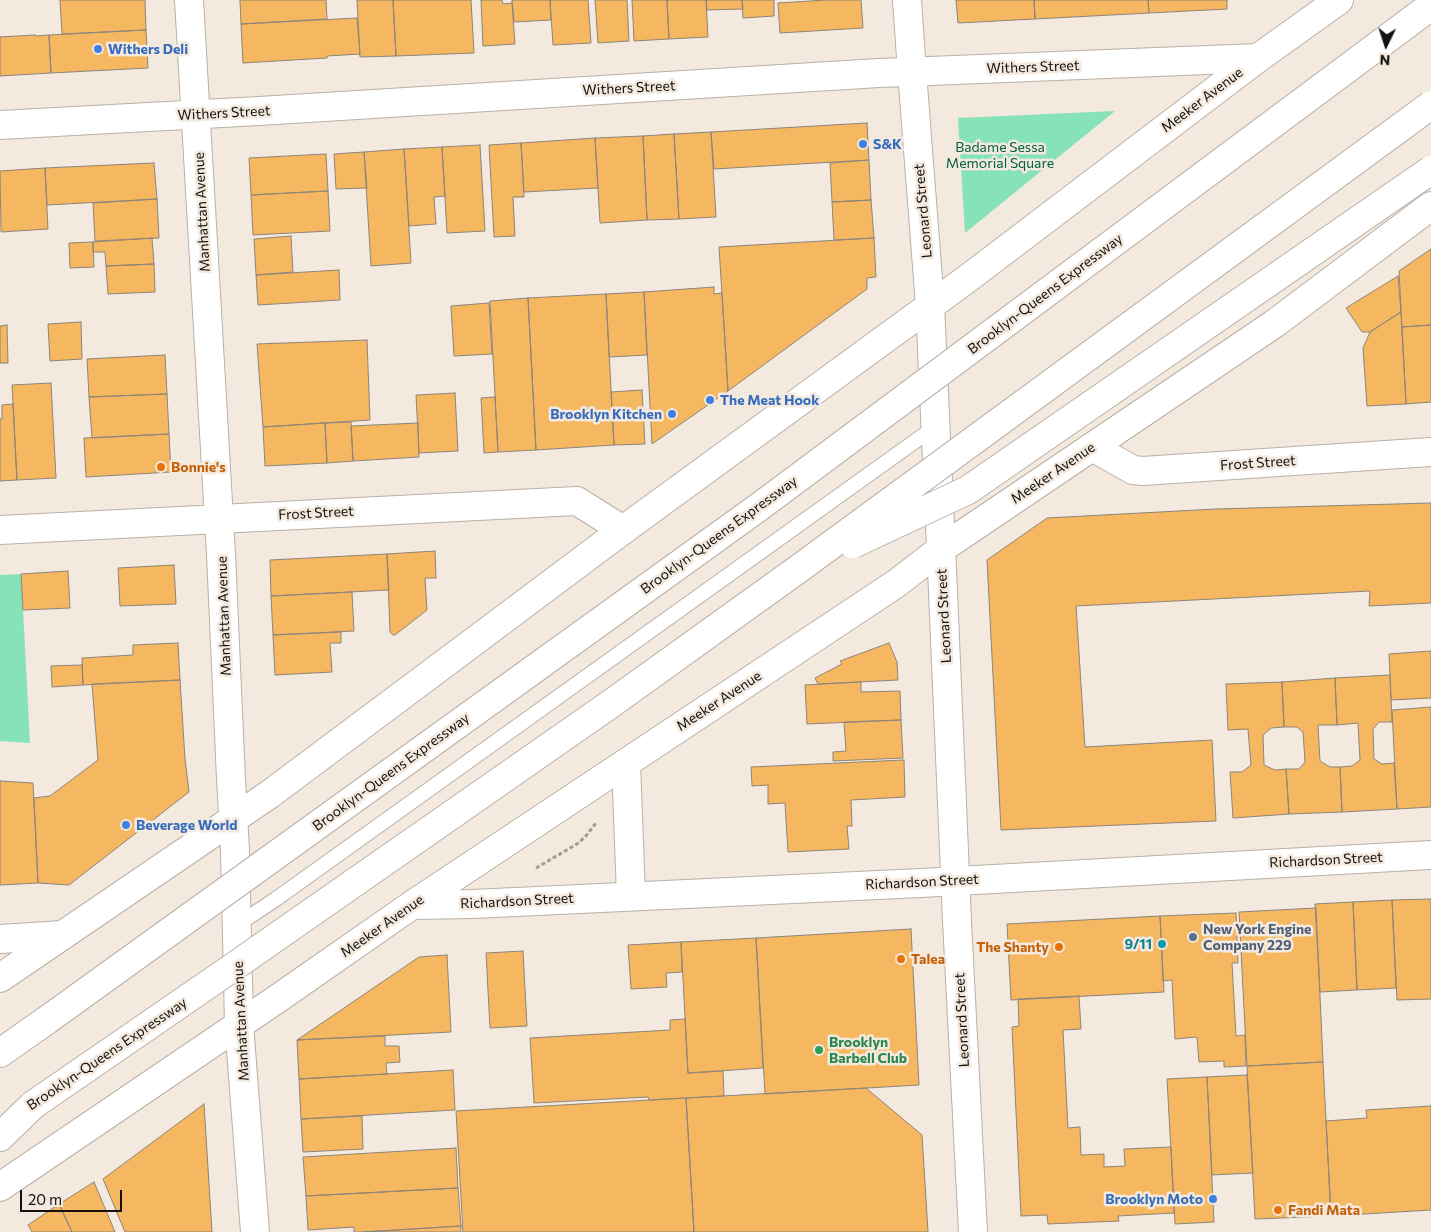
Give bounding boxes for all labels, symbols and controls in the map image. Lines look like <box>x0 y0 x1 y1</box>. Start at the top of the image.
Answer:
north arrow <box>1361 20 1411 70</box>
place label: Withers Deli <box>108 41 188 57</box>
marker: Withers Deli <box>92 43 104 55</box>
text: N <box>1379 52 1391 69</box>
street label: Withers Street <box>986 57 1080 77</box>
street label: Meeker Avenue <box>1158 64 1246 136</box>
street label: Withers Street <box>582 77 676 99</box>
street label: Withers Street <box>177 102 271 124</box>
place label: S&K <box>873 136 902 152</box>
marker: S&K <box>857 138 869 150</box>
park label: Badame Sessa Memorial Square <box>946 139 1054 172</box>
street label: Manhattan Avenue <box>190 152 214 272</box>
street label: Leonard Street <box>911 163 935 259</box>
street label: Brooklyn-Queens Expressway <box>964 230 1126 358</box>
place label: The Meat Hook <box>720 392 819 408</box>
marker: The Meat Hook <box>704 394 716 406</box>
place label: Brooklyn Kitchen <box>550 406 662 422</box>
marker: Brooklyn Kitchen <box>666 408 678 420</box>
street label: Meeker Avenue <box>1008 439 1098 507</box>
street label: Frost Street <box>1220 452 1296 474</box>
place label: Bonnie's <box>171 459 226 475</box>
marker: Bonnie's <box>155 461 167 473</box>
street label: Brooklyn-Queens Expressway <box>637 473 801 597</box>
street label: Frost Street <box>278 503 354 523</box>
street label: Manhattan Avenue <box>214 556 234 676</box>
street label: Leonard Street <box>933 568 955 664</box>
street label: Meeker Avenue <box>673 667 765 735</box>
street label: Brooklyn-Queens Expressway <box>309 710 473 834</box>
place label: Beverage World <box>136 817 238 833</box>
marker: Beverage World <box>120 819 132 831</box>
street label: Richardson Street <box>1269 849 1383 871</box>
street label: Richardson Street <box>865 871 979 893</box>
street label: Richardson Street <box>460 890 574 912</box>
street label: Meeker Avenue <box>337 891 427 961</box>
place label: New York Engine Company 229 <box>1203 921 1311 954</box>
marker: New York Engine Company 229 <box>1187 931 1199 943</box>
place label: 9/11 <box>1125 936 1152 952</box>
marker: 9/11 <box>1156 938 1168 950</box>
place label: The Shanty <box>976 939 1049 955</box>
marker: The Shanty <box>1053 941 1065 953</box>
place label: Talea <box>911 951 945 967</box>
marker: Talea <box>895 953 907 965</box>
street label: Manhattan Avenue <box>229 961 253 1081</box>
street label: Leonard Street <box>951 972 973 1068</box>
street label: Brooklyn-Queens Expressway <box>24 994 190 1114</box>
place label: Brooklyn Barbell Club <box>829 1034 907 1066</box>
marker: Brooklyn Barbell Club <box>813 1044 825 1056</box>
scale bar <box>22 1180 125 1212</box>
text: 20 m <box>28 1190 62 1208</box>
place label: Brooklyn Moto <box>1105 1191 1203 1207</box>
marker: Brooklyn Moto <box>1207 1193 1219 1205</box>
place label: Fandi Mata <box>1288 1202 1360 1218</box>
marker: Fandi Mata <box>1272 1204 1284 1216</box>

